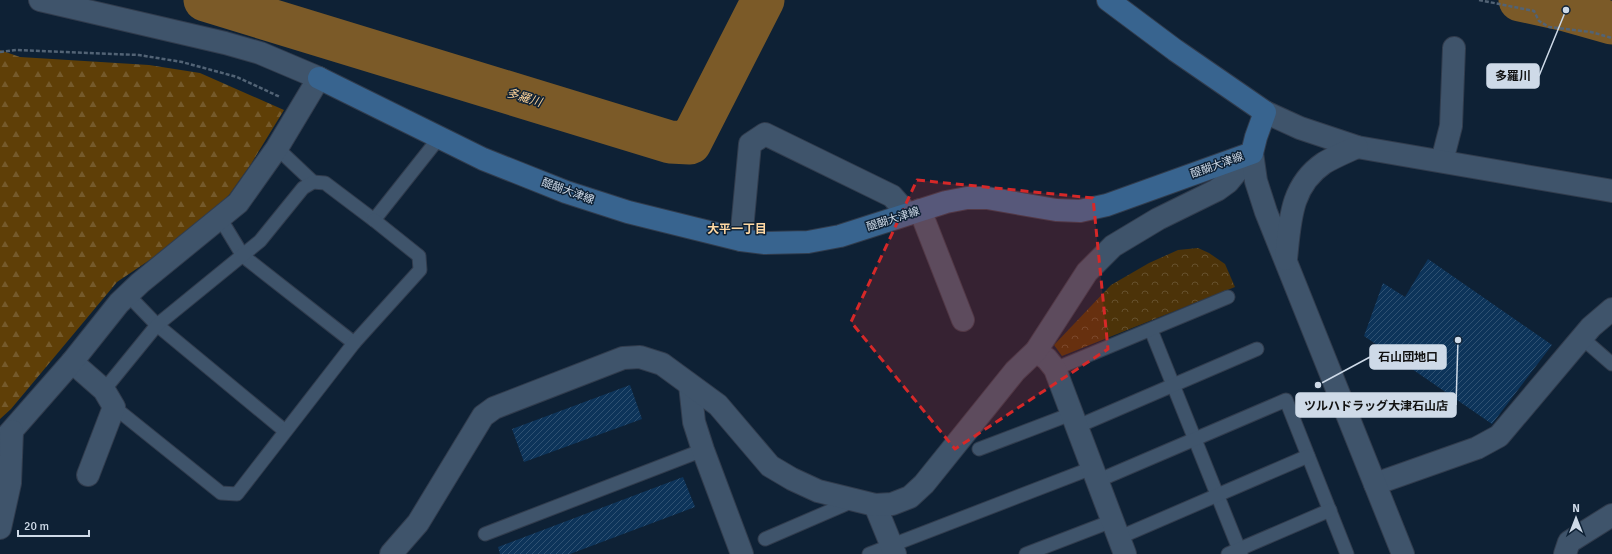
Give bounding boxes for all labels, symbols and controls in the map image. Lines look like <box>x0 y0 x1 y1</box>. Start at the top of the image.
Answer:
callout: 多羅川 <box>1487 64 1539 88</box>
text: 多羅川 <box>1495 69 1531 84</box>
water label: 多羅川 <box>505 86 545 111</box>
street label: 醍醐大津線 <box>1189 149 1245 181</box>
street label: 醍醐大津線 <box>540 175 596 207</box>
street label: 醍醐大津線 <box>865 204 921 234</box>
district label: 大平一丁目 <box>707 222 767 237</box>
callout: 石山団地口 <box>1370 345 1446 369</box>
text: 石山団地口 <box>1378 350 1438 365</box>
callout: ツルハドラッグ大津石山店 <box>1296 393 1456 417</box>
text: ツルハドラッグ大津石山店 <box>1304 399 1448 414</box>
north arrow <box>1556 498 1596 538</box>
text: N <box>1572 502 1580 515</box>
scale bar <box>18 512 89 538</box>
text: 20 m <box>24 519 49 534</box>

